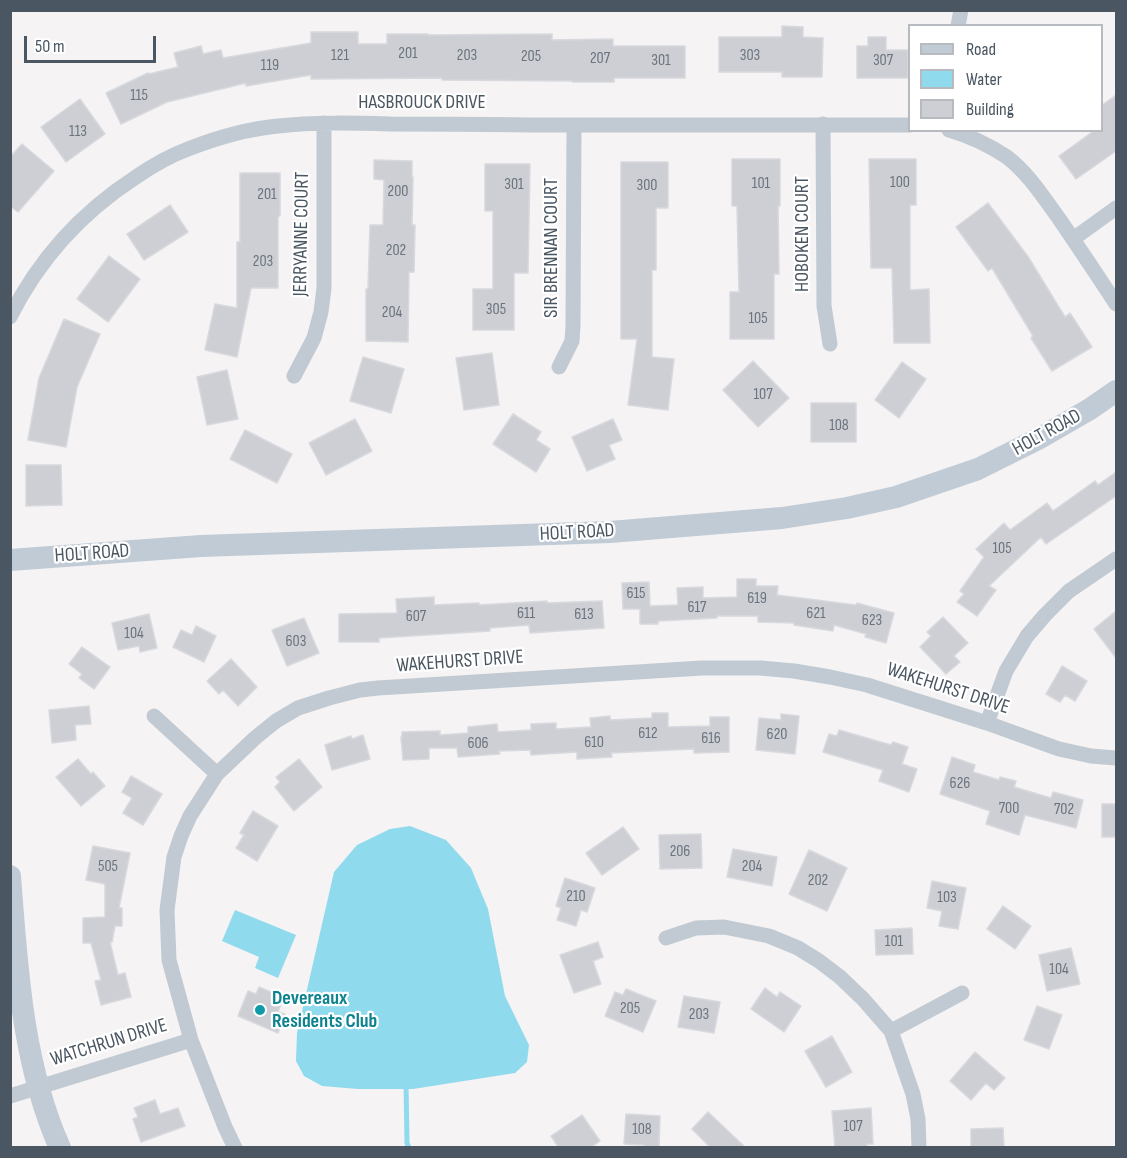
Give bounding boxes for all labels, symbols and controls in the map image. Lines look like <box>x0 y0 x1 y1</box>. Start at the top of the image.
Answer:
scale bar <box>27 24 159 62</box>
legend <box>908 24 1103 132</box>
text: 50 m <box>35 36 65 57</box>
text: Road <box>966 39 996 60</box>
house number: 201 <box>398 44 418 64</box>
house number: 121 <box>331 46 349 66</box>
house number: 203 <box>457 46 477 66</box>
house number: 303 <box>740 46 760 66</box>
house number: 205 <box>521 47 541 67</box>
house number: 207 <box>590 49 610 69</box>
house number: 301 <box>651 51 671 71</box>
house number: 307 <box>873 51 893 71</box>
house number: 119 <box>261 56 279 76</box>
text: Water <box>966 69 1002 90</box>
house number: 115 <box>130 86 148 106</box>
street label: HASBROUCK DRIVE <box>358 91 486 115</box>
text: Building <box>966 99 1014 120</box>
house number: 113 <box>69 122 87 142</box>
street label: JERRYANNE COURT <box>289 171 315 297</box>
house number: 100 <box>890 173 910 193</box>
house number: 101 <box>752 174 770 194</box>
house number: 301 <box>504 175 524 195</box>
house number: 300 <box>637 176 657 196</box>
street label: HOBOKEN COURT <box>791 176 815 292</box>
street label: SIR BRENNAN COURT <box>540 178 564 318</box>
house number: 200 <box>388 182 408 202</box>
house number: 201 <box>257 185 277 205</box>
house number: 202 <box>386 241 406 261</box>
house number: 203 <box>253 252 273 272</box>
house number: 305 <box>486 300 506 320</box>
house number: 204 <box>382 303 402 323</box>
house number: 105 <box>748 309 768 329</box>
house number: 107 <box>753 385 773 405</box>
street label: HOLT ROAD <box>1009 404 1085 462</box>
house number: 108 <box>829 416 849 436</box>
street label: HOLT ROAD <box>539 519 615 547</box>
street label: HOLT ROAD <box>54 539 130 569</box>
house number: 105 <box>992 539 1012 559</box>
house number: 615 <box>626 584 646 604</box>
house number: 619 <box>747 589 767 609</box>
house number: 617 <box>688 598 706 618</box>
house number: 611 <box>517 604 535 624</box>
house number: 621 <box>806 604 826 624</box>
house number: 613 <box>574 605 594 625</box>
house number: 607 <box>406 607 426 627</box>
house number: 623 <box>862 611 882 631</box>
house number: 104 <box>124 624 144 644</box>
house number: 603 <box>286 632 306 652</box>
street label: WAKEHURST DRIVE <box>395 646 525 678</box>
street label: WAKEHURST DRIVE <box>884 658 1012 720</box>
house number: 612 <box>638 724 658 744</box>
house number: 620 <box>767 725 787 745</box>
house number: 616 <box>701 729 721 749</box>
house number: 610 <box>584 733 604 753</box>
house number: 606 <box>467 734 489 754</box>
house number: 626 <box>950 774 970 794</box>
house number: 700 <box>999 799 1019 819</box>
house number: 702 <box>1054 800 1074 820</box>
house number: 206 <box>670 842 690 862</box>
house number: 505 <box>98 857 118 877</box>
house number: 204 <box>742 857 762 877</box>
house number: 202 <box>808 871 828 891</box>
house number: 210 <box>566 887 586 907</box>
house number: 103 <box>937 888 957 908</box>
house number: 101 <box>885 932 903 952</box>
house number: 104 <box>1049 960 1069 980</box>
place label: Devereaux Residents Club <box>272 987 377 1034</box>
house number: 205 <box>620 999 640 1019</box>
marker: Devereaux Residents Club <box>253 1003 267 1017</box>
house number: 203 <box>689 1005 709 1025</box>
street label: WATCHRUN DRIVE <box>48 1014 170 1072</box>
house number: 107 <box>843 1117 863 1137</box>
house number: 108 <box>632 1120 652 1140</box>

